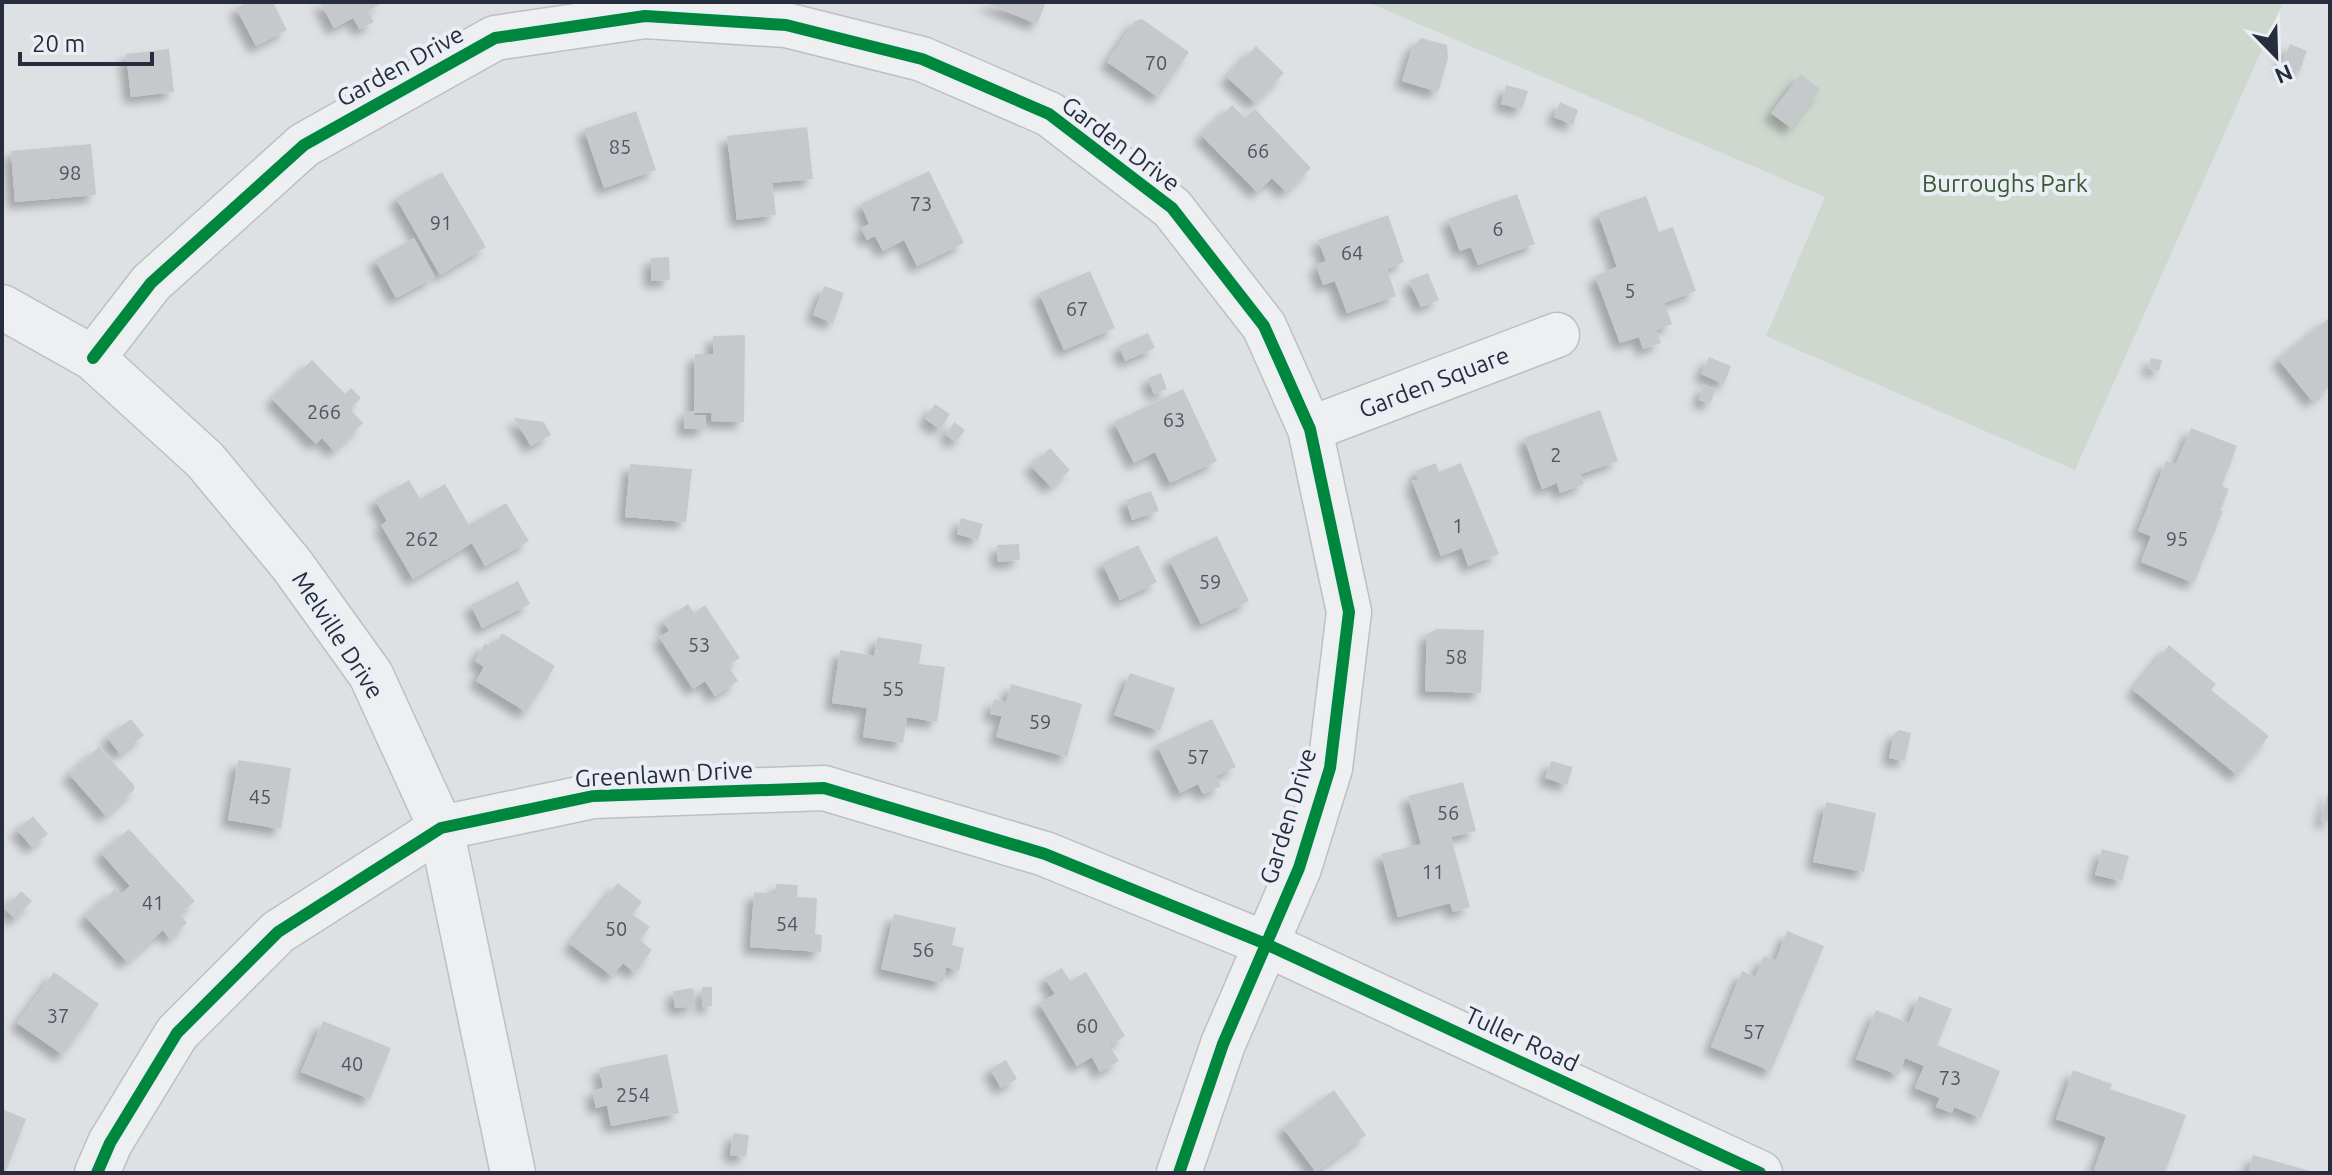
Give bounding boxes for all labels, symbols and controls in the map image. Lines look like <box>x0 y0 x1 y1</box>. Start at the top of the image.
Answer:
scale bar <box>20 16 152 66</box>
north arrow <box>2236 16 2316 96</box>
street label: Garden Drive <box>332 20 468 112</box>
text: 20 m <box>32 30 85 57</box>
house number: 70 <box>1145 51 1167 74</box>
text: N <box>2272 60 2296 90</box>
street label: Garden Drive <box>1057 91 1185 197</box>
house number: 85 <box>609 135 631 158</box>
house number: 66 <box>1247 139 1269 162</box>
house number: 98 <box>59 161 81 184</box>
park label: Burroughs Park <box>1922 170 2088 197</box>
house number: 73 <box>910 192 932 215</box>
house number: 91 <box>430 211 452 234</box>
house number: 6 <box>1492 217 1504 240</box>
house number: 64 <box>1341 241 1363 264</box>
house number: 5 <box>1624 279 1636 302</box>
house number: 67 <box>1066 297 1088 320</box>
street label: Garden Square <box>1355 341 1513 423</box>
house number: 266 <box>307 400 341 423</box>
house number: 63 <box>1163 408 1185 431</box>
house number: 2 <box>1550 443 1562 466</box>
house number: 1 <box>1452 514 1464 537</box>
house number: 262 <box>405 527 439 550</box>
house number: 95 <box>2166 527 2188 550</box>
street label: Melville Drive <box>287 566 389 704</box>
house number: 59 <box>1199 570 1221 593</box>
house number: 53 <box>688 633 710 656</box>
house number: 58 <box>1445 645 1467 668</box>
house number: 55 <box>882 677 904 700</box>
house number: 59 <box>1029 710 1051 733</box>
house number: 57 <box>1187 745 1209 768</box>
street label: Garden Drive <box>1255 745 1321 887</box>
street label: Greenlawn Drive <box>574 756 754 792</box>
house number: 45 <box>249 785 271 808</box>
house number: 56 <box>1437 801 1459 824</box>
house number: 11 <box>1422 860 1444 883</box>
house number: 41 <box>142 891 164 914</box>
house number: 54 <box>776 912 798 935</box>
house number: 50 <box>605 917 627 940</box>
house number: 56 <box>912 938 934 961</box>
street label: Tuller Road <box>1461 1001 1583 1077</box>
house number: 37 <box>47 1004 69 1027</box>
house number: 60 <box>1076 1014 1098 1037</box>
house number: 57 <box>1743 1020 1765 1043</box>
house number: 40 <box>341 1052 363 1075</box>
house number: 73 <box>1939 1066 1961 1089</box>
house number: 254 <box>616 1083 650 1106</box>

